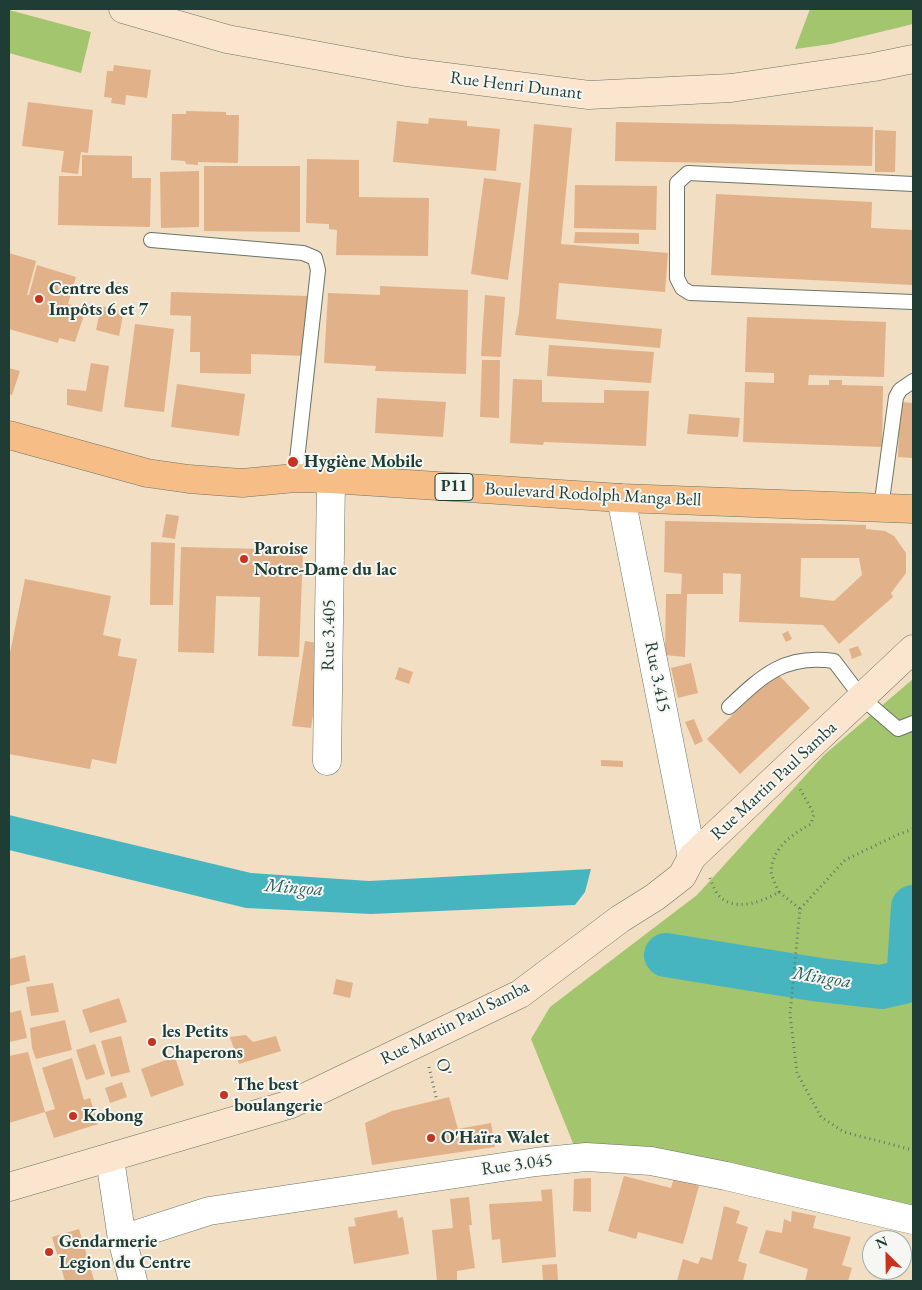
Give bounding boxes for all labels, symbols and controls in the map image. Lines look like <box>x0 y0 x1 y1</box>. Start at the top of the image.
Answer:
street label: Rue Henri Dunant <box>449 67 583 105</box>
place label: Centre des Impôts 6 et 7 <box>49 278 148 320</box>
marker: Centre des Impôts 6 et 7 <box>33 293 45 305</box>
place label: Hygiène Mobile <box>304 451 423 473</box>
marker: Hygiène Mobile <box>286 455 300 469</box>
road number: P11 <box>435 474 473 501</box>
street label: Boulevard Rodolph Manga Bell <box>484 479 702 511</box>
place label: Paroise Notre-Dame du lac <box>254 538 397 580</box>
marker: Paroise Notre-Dame du lac <box>238 553 250 565</box>
street label: Rue 3.405 <box>318 599 340 671</box>
street label: Rue 3.415 <box>640 640 674 714</box>
street label: Rue Martin Paul Samba <box>707 717 841 845</box>
water label: Mingoa <box>264 875 324 901</box>
water label: Mingoa <box>791 962 853 994</box>
street label: Rue Martin Paul Samba <box>377 976 533 1070</box>
place label: les Petits Chaperons <box>162 1021 243 1064</box>
marker: les Petits Chaperons <box>146 1036 158 1048</box>
street label: O' <box>430 1056 456 1078</box>
place label: The best boulangerie <box>234 1074 323 1116</box>
marker: The best boulangerie <box>218 1089 230 1101</box>
place label: Kobong <box>83 1105 143 1127</box>
marker: Kobong <box>67 1110 79 1122</box>
place label: O'Haïra Walet <box>441 1127 550 1149</box>
marker: O'Haïra Walet <box>425 1132 437 1144</box>
street label: Rue 3.045 <box>480 1149 554 1181</box>
north arrow <box>862 1230 912 1280</box>
place label: Gendarmerie Legion du Centre <box>59 1231 191 1274</box>
text: N <box>873 1232 890 1253</box>
marker: Gendarmerie Legion du Centre <box>43 1246 55 1258</box>

